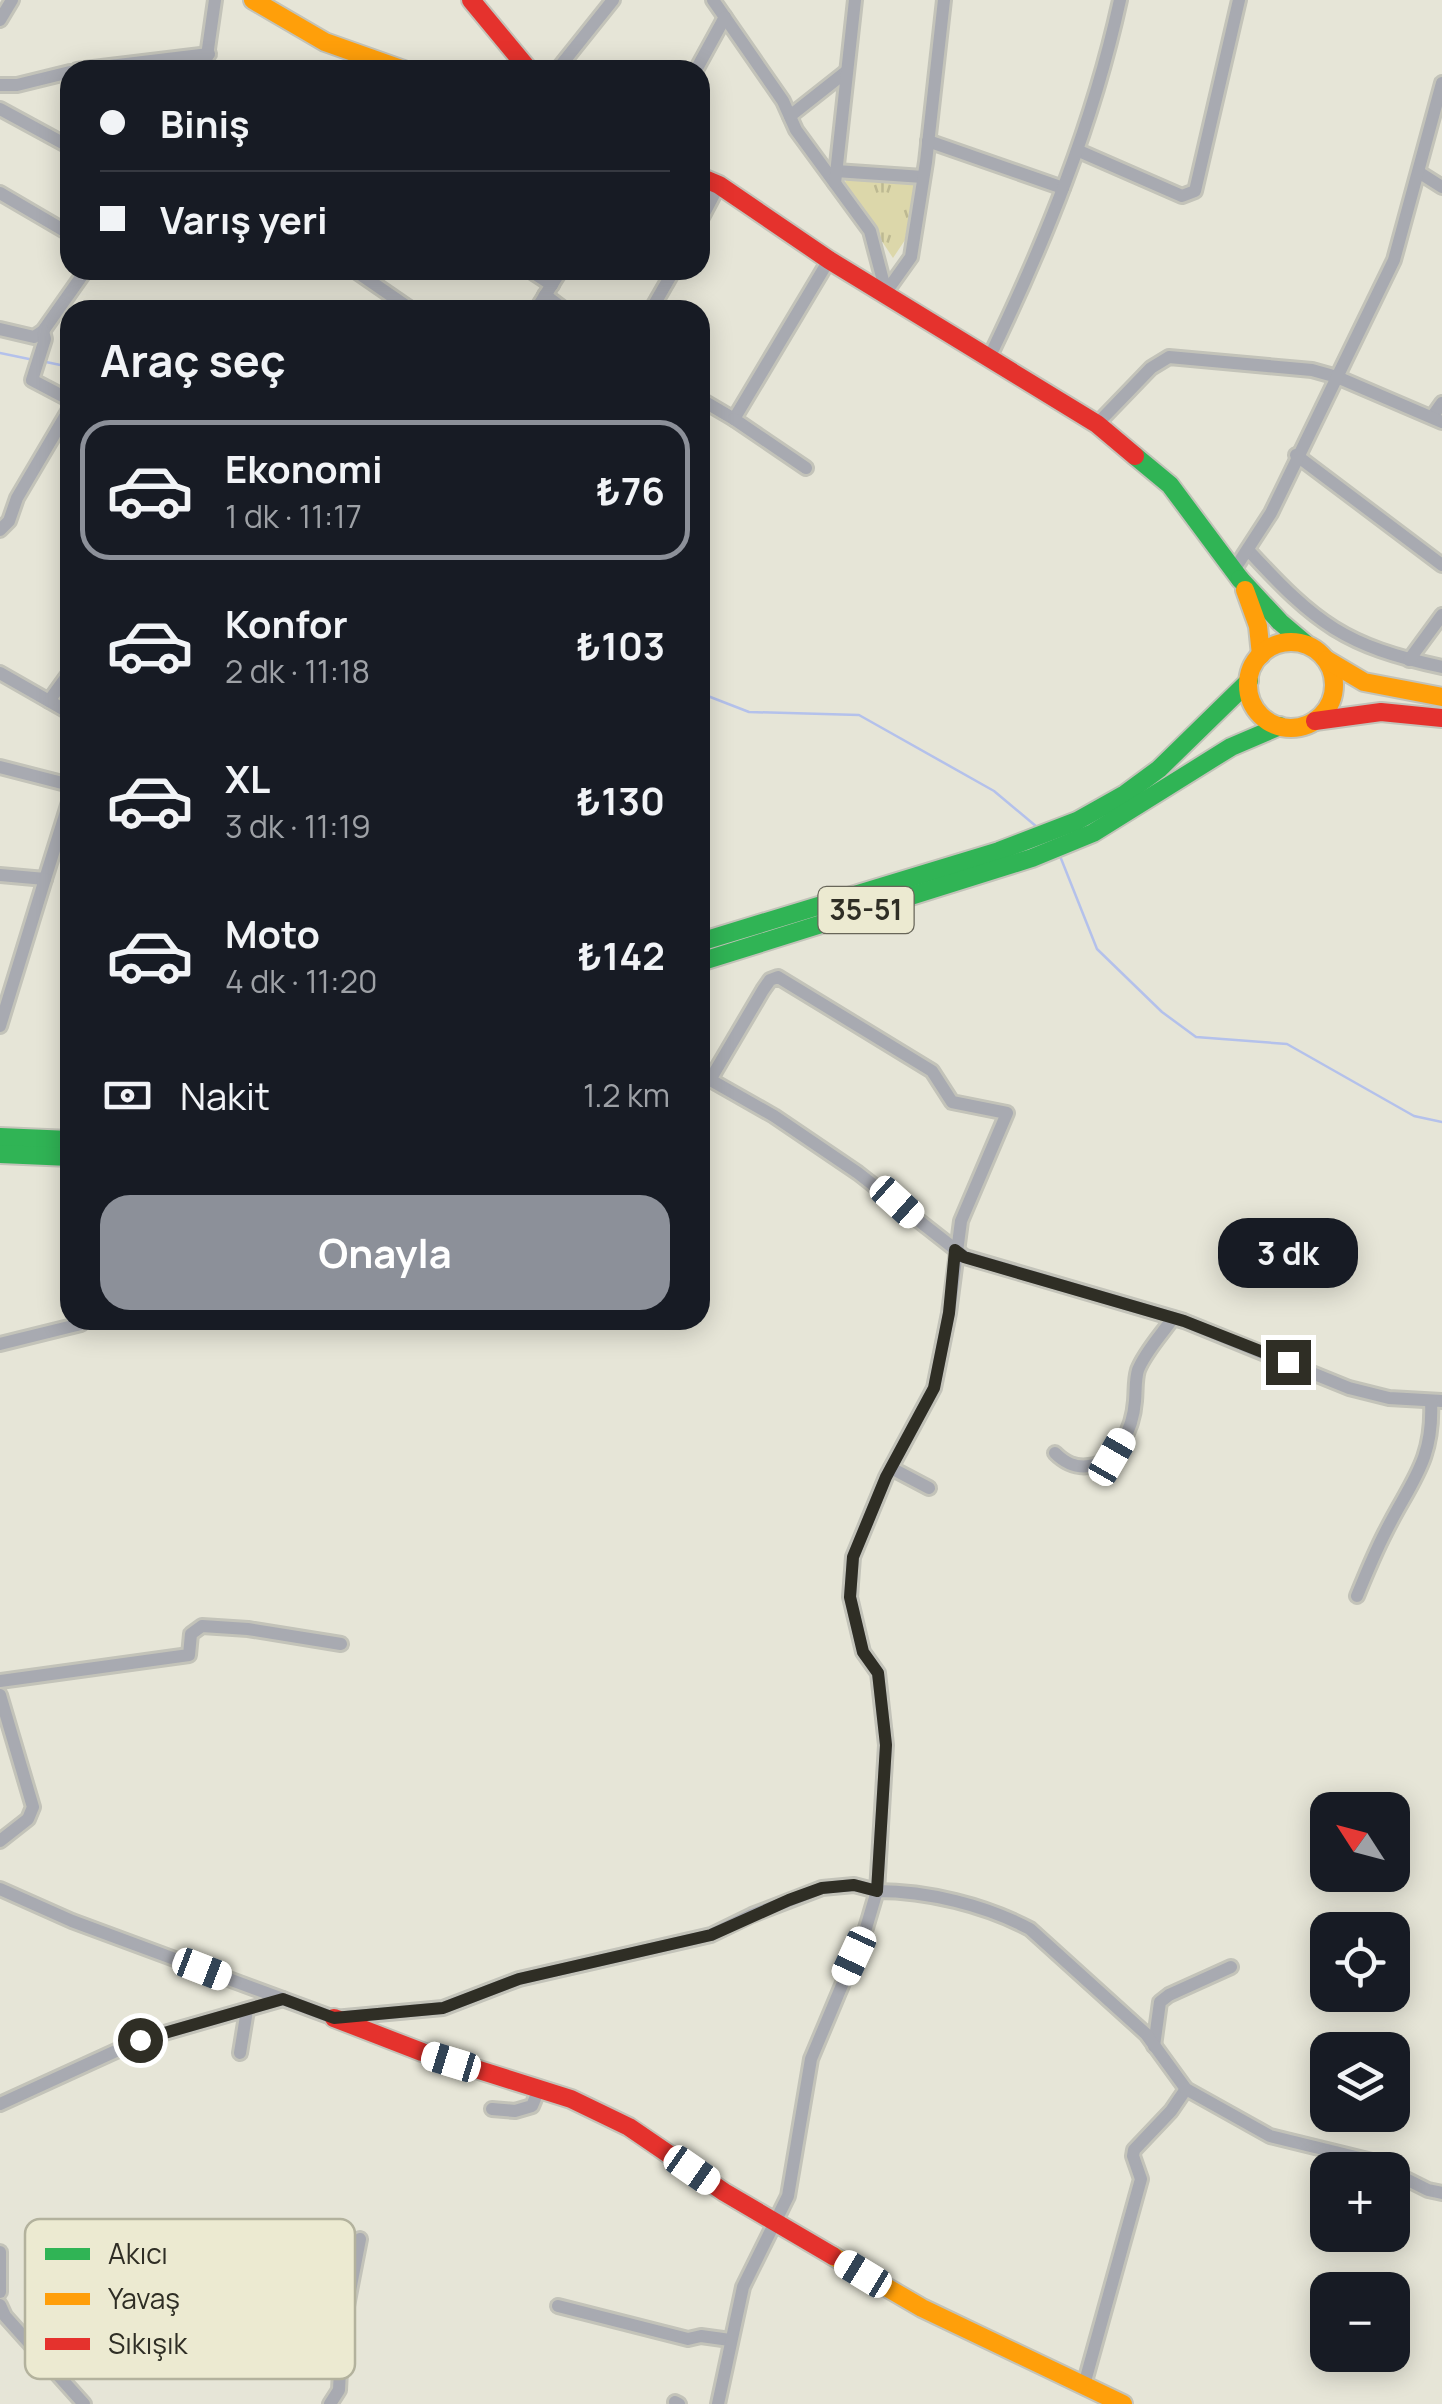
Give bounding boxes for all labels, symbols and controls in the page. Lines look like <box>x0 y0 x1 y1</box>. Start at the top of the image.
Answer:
text: Biniş <box>160 97 250 149</box>
text: Varış yeri <box>160 193 328 245</box>
text: Araç seç <box>100 329 286 391</box>
text: Ekonomi <box>225 442 383 494</box>
icon: car <box>105 445 195 535</box>
text: ₺76 <box>596 464 665 516</box>
text: 1 dk · 11:17 <box>225 494 362 538</box>
text: Konfor <box>225 597 348 649</box>
icon: car <box>105 600 195 690</box>
text: ₺103 <box>576 619 665 671</box>
text: 2 dk · 11:18 <box>225 649 370 693</box>
text: XL <box>225 752 270 804</box>
icon: car <box>105 755 195 845</box>
text: ₺130 <box>576 774 665 826</box>
text: 3 dk · 11:19 <box>225 804 371 848</box>
road number: 35-51 <box>818 887 914 933</box>
text: Moto <box>225 907 320 959</box>
icon: car <box>105 910 195 1000</box>
text: ₺142 <box>578 929 665 981</box>
text: 4 dk · 11:20 <box>225 959 377 1003</box>
icon: cash <box>100 1068 155 1123</box>
text: Nakit <box>180 1069 270 1121</box>
text: 1.2 km <box>583 1073 670 1117</box>
car <box>865 1171 929 1233</box>
button: Onayla <box>100 1195 670 1310</box>
callout: 3 dk <box>1218 1217 1358 1287</box>
text: 3 dk <box>1257 1231 1319 1275</box>
route end <box>1266 1340 1311 1385</box>
car <box>1084 1424 1140 1490</box>
north arrow <box>1310 1792 1410 1892</box>
map controls <box>1310 1792 1410 2372</box>
button: locate <box>1310 1912 1410 2012</box>
car <box>828 1922 880 1990</box>
car <box>169 1944 235 1994</box>
route start <box>118 2018 163 2063</box>
button: layers <box>1310 2032 1410 2132</box>
car <box>418 2039 484 2085</box>
car <box>659 2141 725 2199</box>
button: + <box>1310 2152 1410 2252</box>
legend <box>25 2219 355 2379</box>
text: Akıcı <box>108 2234 168 2272</box>
car <box>830 2246 896 2302</box>
button: − <box>1310 2272 1410 2372</box>
text: Yavaş <box>108 2279 180 2317</box>
text: Sıkışık <box>108 2324 188 2362</box>

